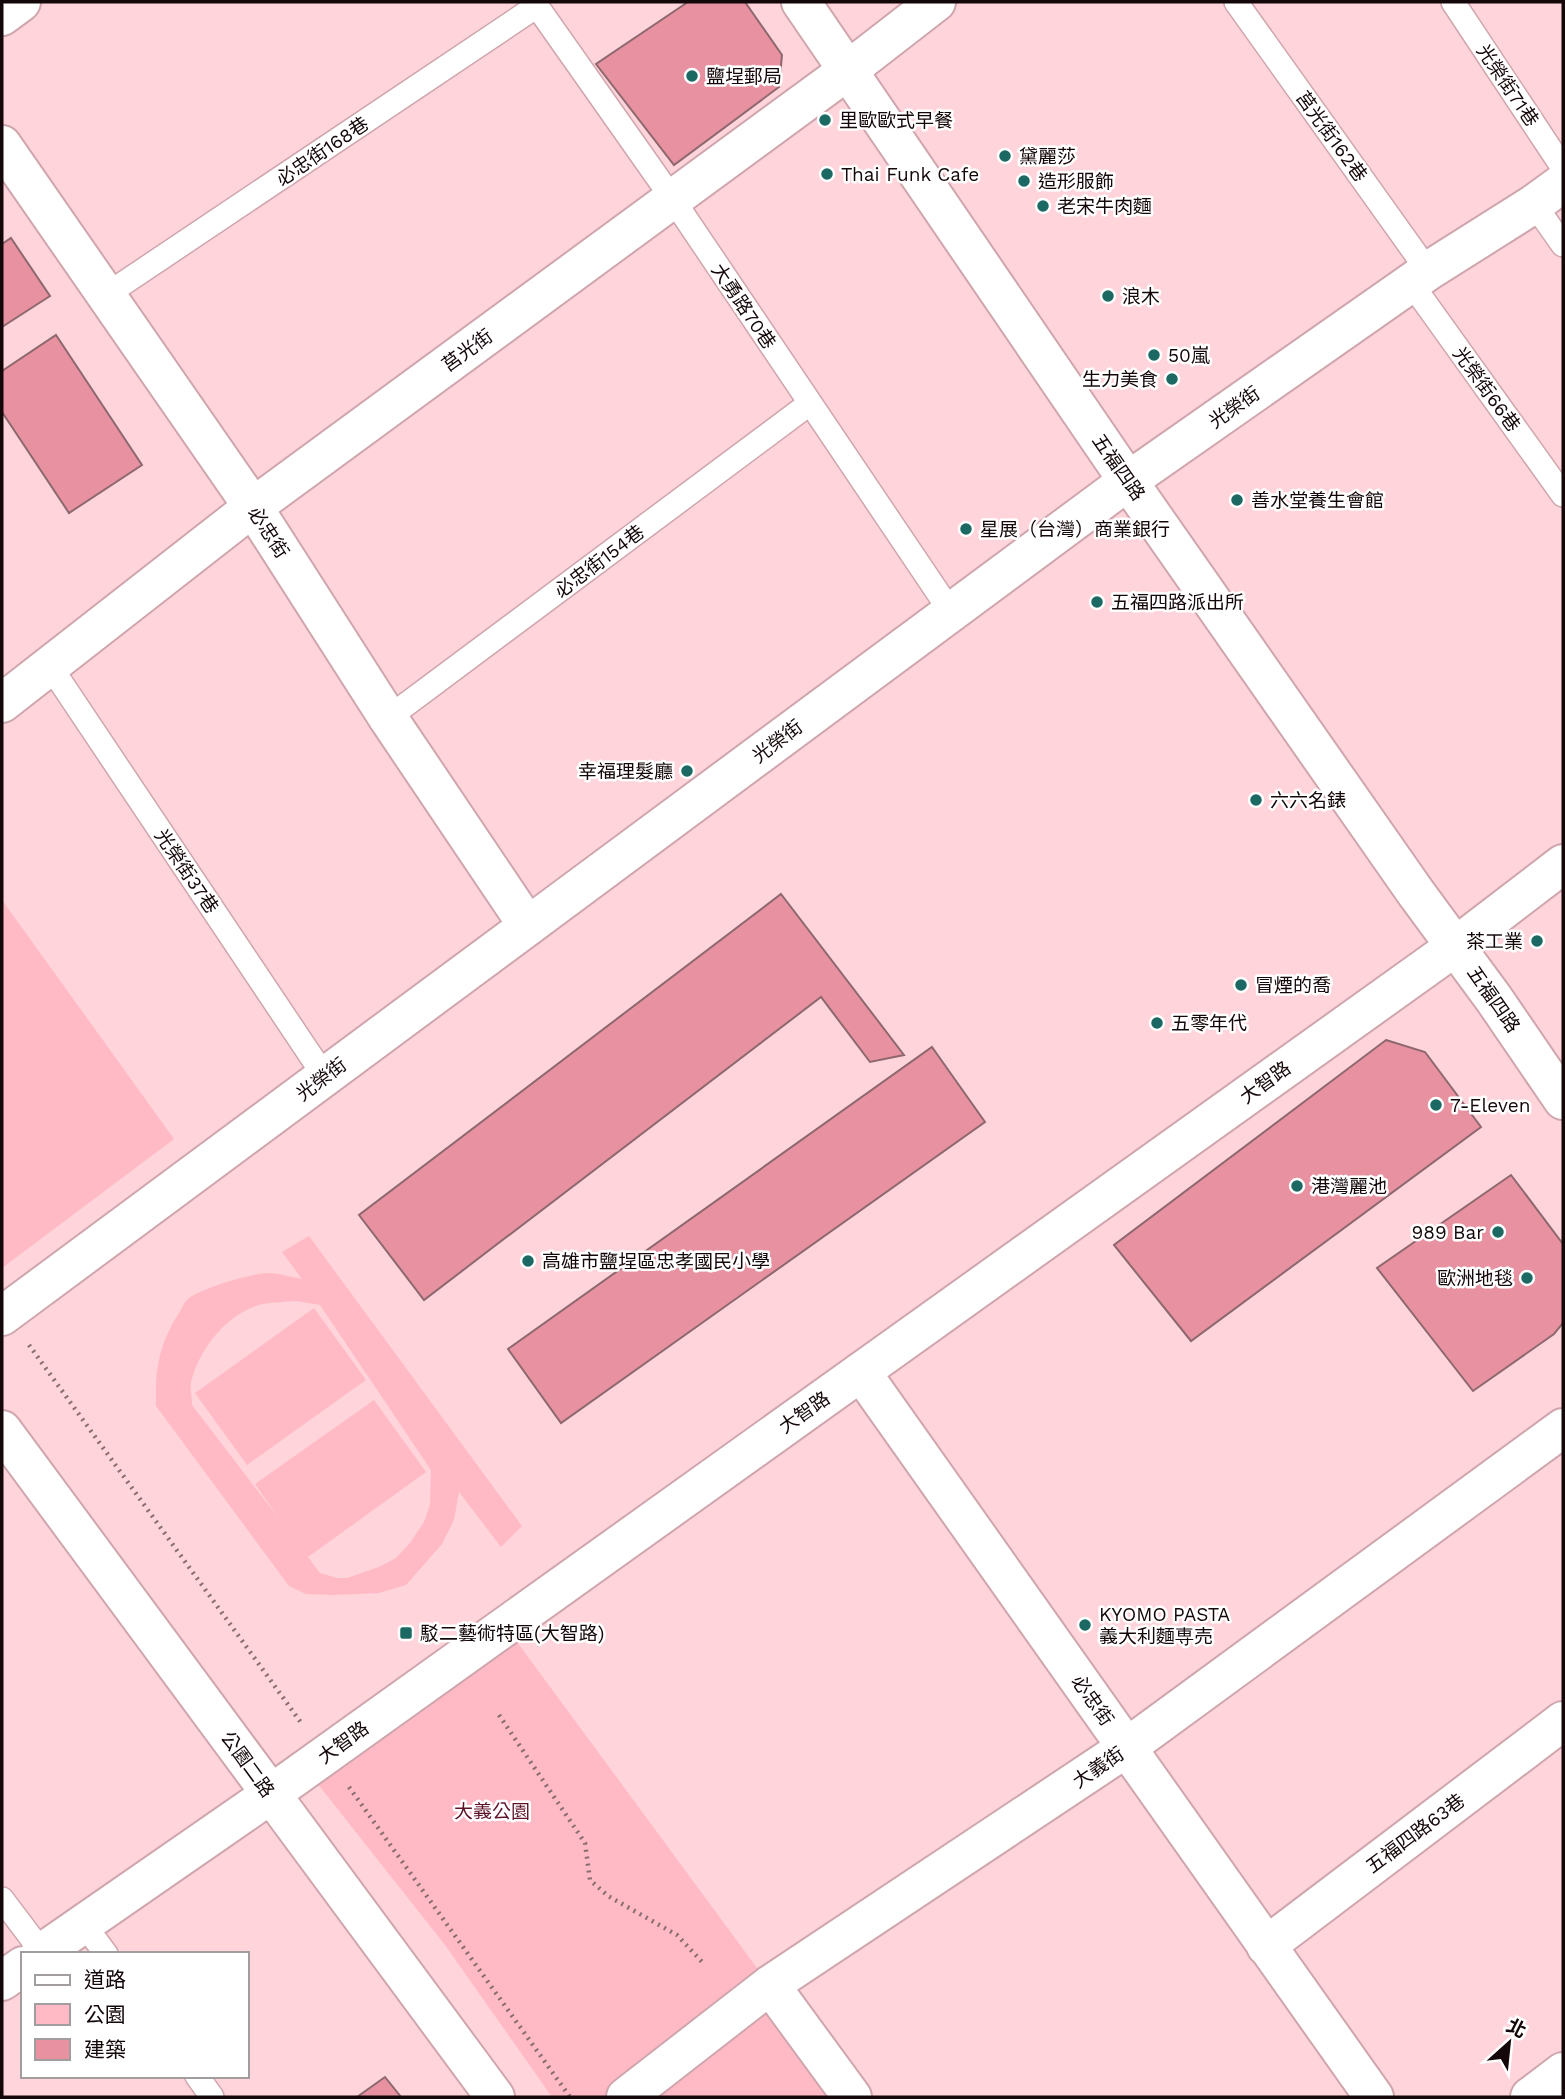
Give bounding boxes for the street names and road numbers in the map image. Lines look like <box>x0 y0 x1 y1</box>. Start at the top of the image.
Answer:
street label: 光榮街71巷 <box>1472 40 1543 131</box>
street label: 莒光街162巷 <box>1291 87 1372 186</box>
street label: 必忠街168巷 <box>272 112 373 191</box>
street label: 大勇路70巷 <box>707 259 781 353</box>
street label: 莒光街 <box>437 324 497 376</box>
street label: 光榮街66巷 <box>1448 342 1525 436</box>
street label: 光榮街 <box>1204 382 1264 433</box>
street label: 五福四路 <box>1087 430 1150 505</box>
street label: 必忠街 <box>243 502 294 562</box>
street label: 必忠街154巷 <box>550 520 649 603</box>
street label: 光榮街 <box>748 715 807 768</box>
street label: 光榮街37巷 <box>150 825 223 918</box>
street label: 五福四路 <box>1462 962 1525 1037</box>
street label: 光榮街 <box>292 1053 351 1106</box>
street label: 大智路 <box>1235 1056 1295 1108</box>
street label: 大智路 <box>774 1387 834 1438</box>
street label: 必忠街 <box>1067 1670 1118 1730</box>
street label: 大智路 <box>313 1716 373 1768</box>
street label: 公園二路 <box>216 1727 279 1802</box>
street label: 大義街 <box>1068 1742 1128 1793</box>
street label: 五福四路63巷 <box>1361 1789 1469 1878</box>

